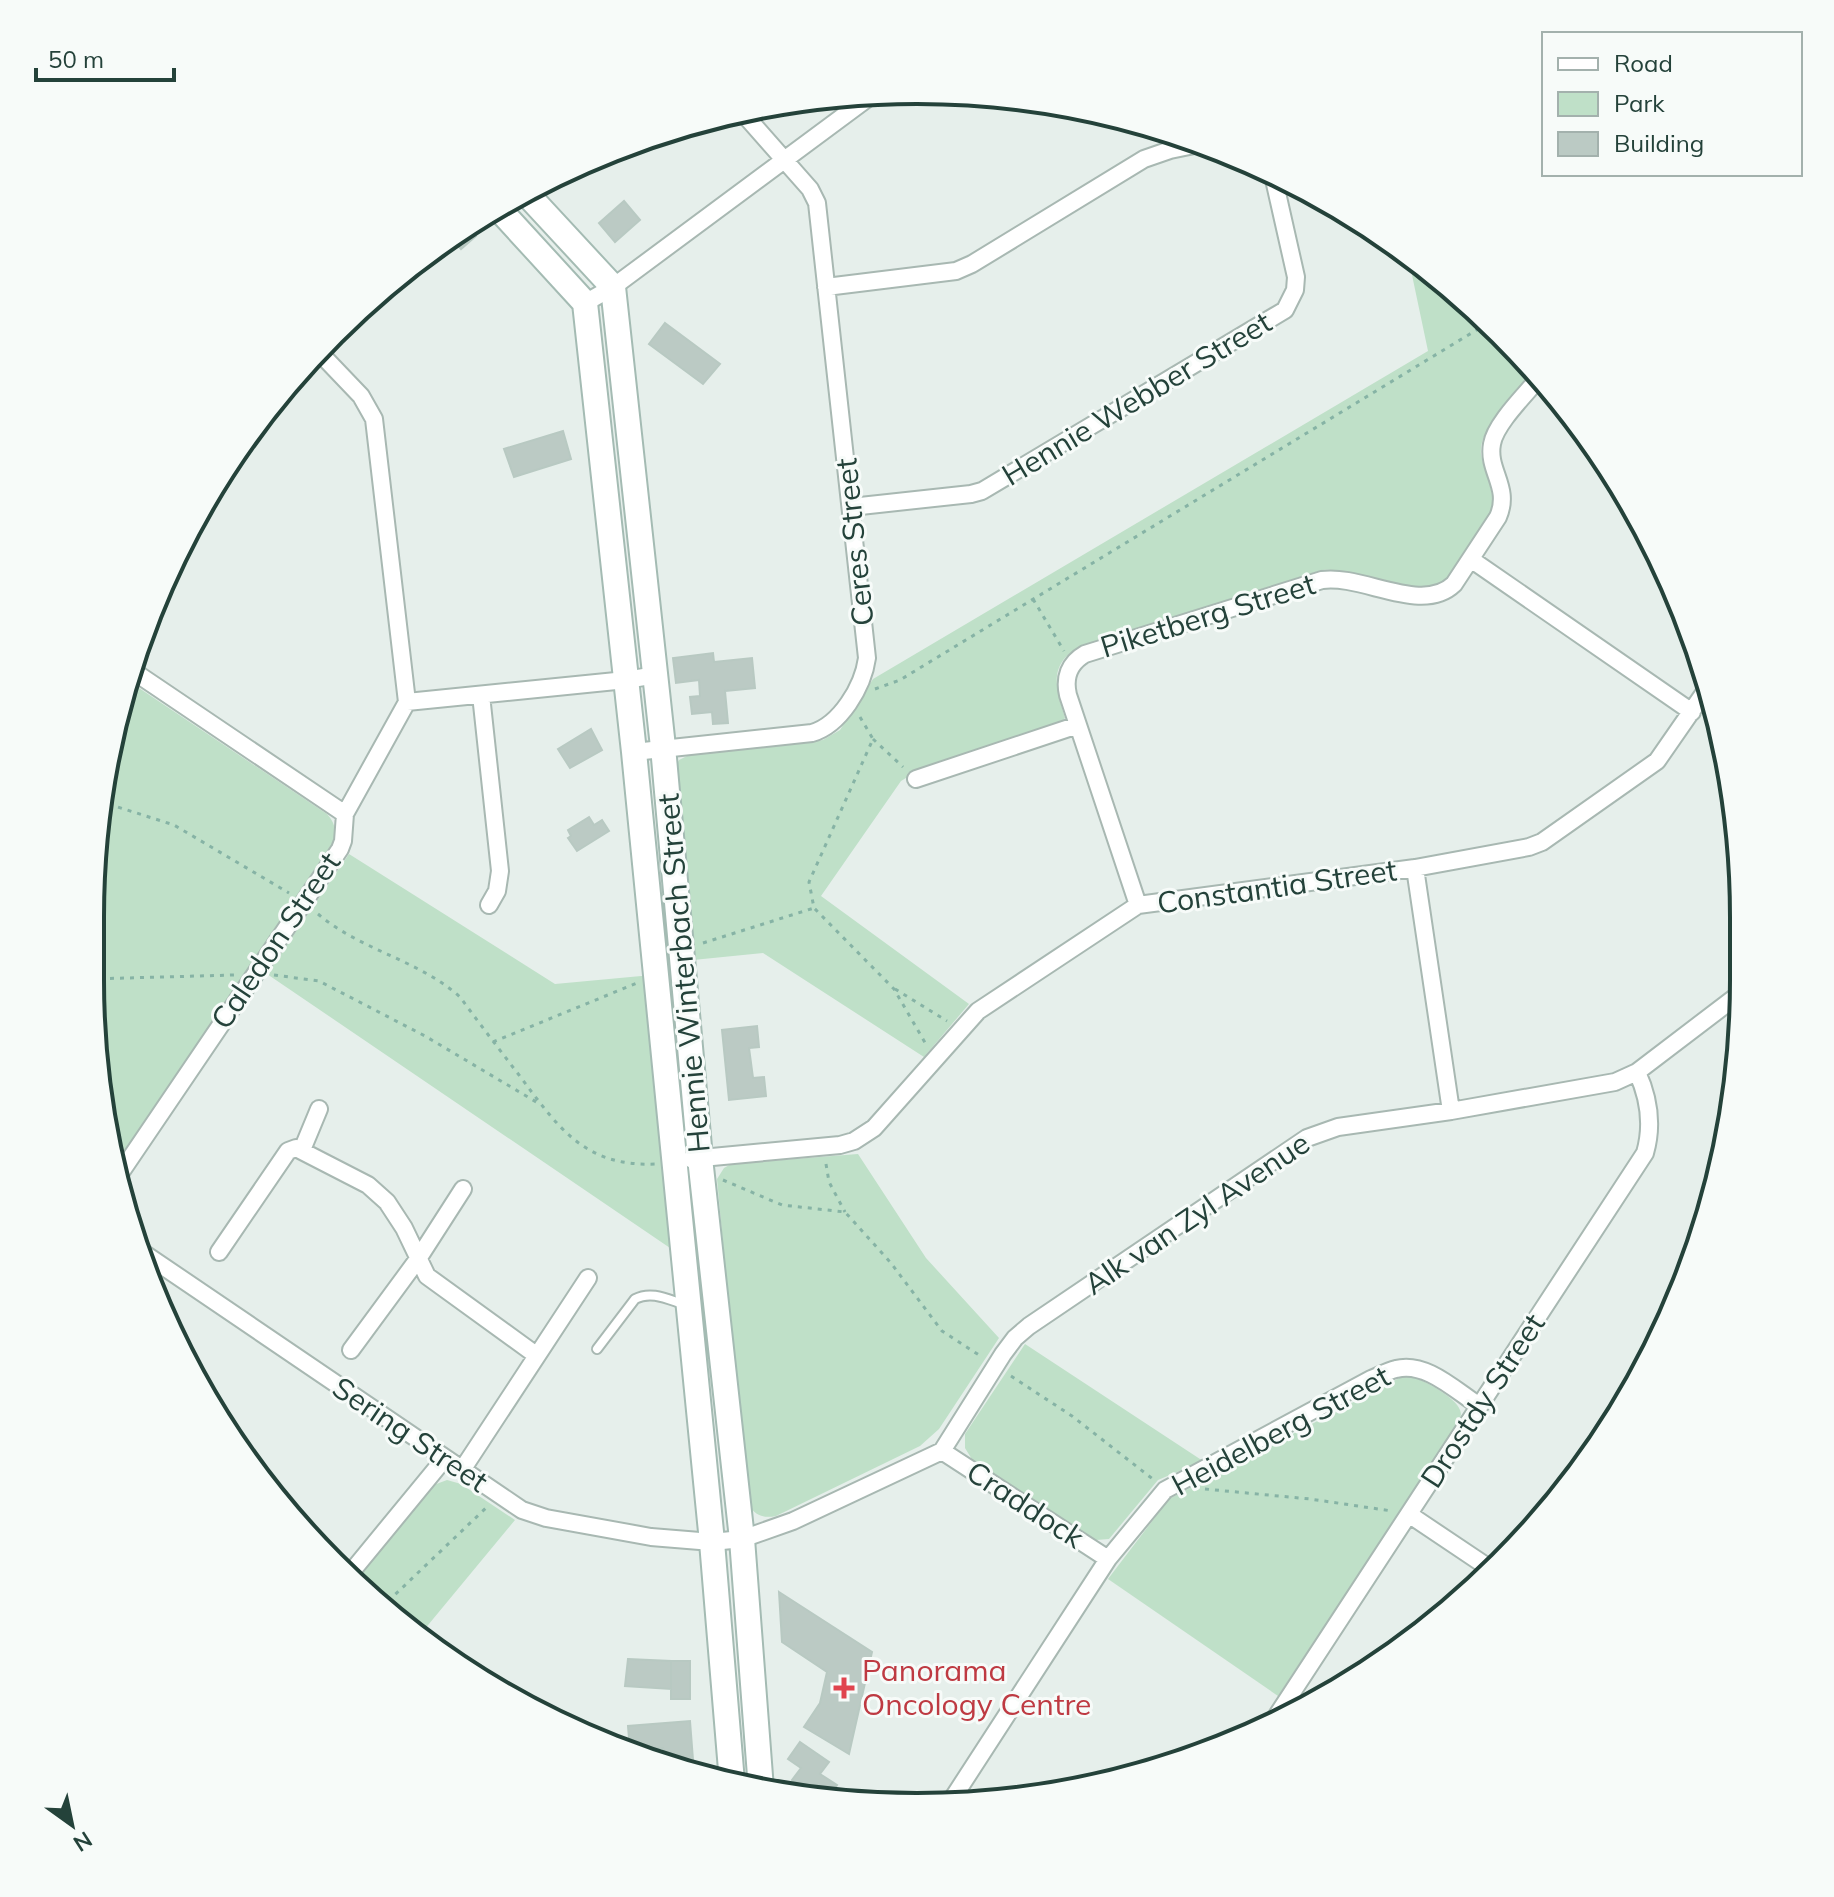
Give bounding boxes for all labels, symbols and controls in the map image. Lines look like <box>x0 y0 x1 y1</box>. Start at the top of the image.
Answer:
scale bar <box>36 32 174 82</box>
legend <box>1542 32 1802 176</box>
text: 50 m <box>48 44 104 74</box>
text: Road <box>1614 48 1673 78</box>
text: Park <box>1614 88 1665 118</box>
text: Building <box>1614 128 1704 158</box>
street label: Hennie Webber Street <box>995 303 1278 494</box>
street label: Ceres Street <box>826 456 882 628</box>
street label: Piketberg Street <box>1096 564 1320 666</box>
street label: Hennie Winterbach Street <box>648 792 718 1154</box>
street label: Caledon Street <box>202 845 348 1036</box>
street label: Constantia Street <box>1155 850 1399 922</box>
street label: Alk van Zyl Avenue <box>1076 1124 1316 1303</box>
street label: Drostdy Street <box>1412 1306 1553 1495</box>
street label: Heidelberg Street <box>1165 1357 1396 1504</box>
street label: Sering Street <box>326 1368 496 1500</box>
street label: Craddock <box>960 1452 1092 1557</box>
place label: Panorama Oncology Centre <box>862 1651 1091 1723</box>
marker: Panorama Oncology Centre <box>833 1677 855 1699</box>
north arrow <box>32 1785 112 1865</box>
text: N <box>68 1826 97 1858</box>

